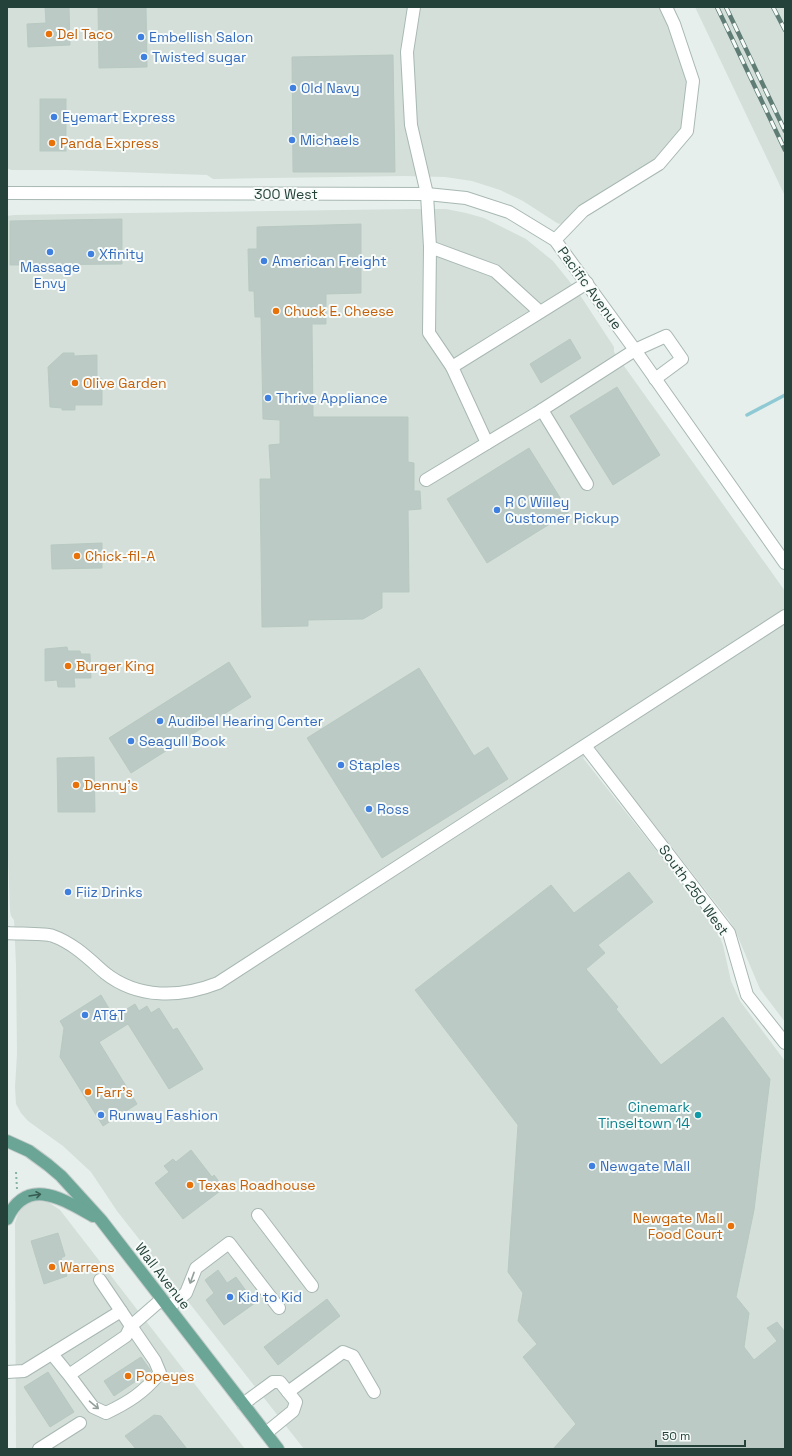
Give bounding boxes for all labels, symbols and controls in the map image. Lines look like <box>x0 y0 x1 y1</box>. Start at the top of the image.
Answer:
place label: Del Taco <box>57 25 113 43</box>
place label: Embellish Salon <box>149 28 253 46</box>
marker: Del Taco <box>44 29 54 39</box>
marker: Embellish Salon <box>136 32 146 42</box>
place label: Twisted sugar <box>152 48 246 66</box>
marker: Twisted sugar <box>139 52 149 62</box>
place label: Old Navy <box>301 79 360 97</box>
marker: Old Navy <box>288 83 298 93</box>
place label: Eyemart Express <box>62 108 175 126</box>
marker: Eyemart Express <box>49 112 59 122</box>
place label: Michaels <box>300 131 359 149</box>
place label: Panda Express <box>60 134 159 152</box>
marker: Michaels <box>287 135 297 145</box>
marker: Panda Express <box>47 138 57 148</box>
street label: 300 West <box>254 185 318 203</box>
street label: Pacific Avenue <box>554 243 626 333</box>
place label: Xfinity <box>99 245 144 263</box>
marker: Massage Envy <box>45 247 55 257</box>
marker: Xfinity <box>86 249 96 259</box>
place label: American Freight <box>272 252 387 270</box>
marker: American Freight <box>259 256 269 266</box>
place label: Massage Envy <box>20 258 80 292</box>
place label: Chuck E. Cheese <box>284 302 394 320</box>
marker: Chuck E. Cheese <box>271 306 281 316</box>
place label: Olive Garden <box>83 374 167 392</box>
marker: Olive Garden <box>70 378 80 388</box>
place label: Thrive Appliance <box>276 389 387 407</box>
marker: Thrive Appliance <box>263 393 273 403</box>
place label: R C Willey Customer Pickup <box>505 493 619 527</box>
marker: R C Willey Customer Pickup <box>492 505 502 515</box>
place label: Chick-fil-A <box>85 547 155 565</box>
marker: Chick-fil-A <box>72 551 82 561</box>
place label: Burger King <box>76 657 155 675</box>
marker: Burger King <box>63 661 73 671</box>
place label: Audibel Hearing Center <box>168 712 323 730</box>
marker: Audibel Hearing Center <box>155 716 165 726</box>
place label: Seagull Book <box>139 732 226 750</box>
marker: Seagull Book <box>126 736 136 746</box>
place label: Staples <box>349 756 400 774</box>
marker: Staples <box>336 760 346 770</box>
place label: Denny's <box>84 776 138 794</box>
marker: Denny's <box>71 780 81 790</box>
place label: Ross <box>377 800 409 818</box>
marker: Ross <box>364 804 374 814</box>
street label: South 250 West <box>655 841 733 939</box>
place label: Fiiz Drinks <box>76 883 143 901</box>
marker: Fiiz Drinks <box>63 887 73 897</box>
place label: AT&T <box>93 1006 126 1024</box>
marker: AT&T <box>80 1010 90 1020</box>
place label: Farr's <box>96 1083 133 1101</box>
marker: Farr's <box>83 1087 93 1097</box>
place label: Cinemark Tinseltown 14 <box>598 1098 690 1132</box>
place label: Runway Fashion <box>109 1106 218 1124</box>
marker: Runway Fashion <box>96 1110 106 1120</box>
marker: Cinemark Tinseltown 14 <box>693 1110 703 1120</box>
place label: Newgate Mall <box>600 1157 690 1175</box>
marker: Newgate Mall <box>587 1161 597 1171</box>
place label: Texas Roadhouse <box>198 1176 316 1194</box>
marker: Texas Roadhouse <box>185 1180 195 1190</box>
one-way arrow <box>28 1191 41 1199</box>
place label: Newgate Mall Food Court <box>633 1209 723 1243</box>
marker: Newgate Mall Food Court <box>726 1221 736 1231</box>
street label: Wall Avenue <box>131 1239 195 1313</box>
place label: Warrens <box>60 1258 115 1276</box>
marker: Warrens <box>47 1262 57 1272</box>
one-way arrow <box>187 1272 195 1284</box>
place label: Kid to Kid <box>238 1288 302 1306</box>
marker: Kid to Kid <box>225 1292 235 1302</box>
place label: Popeyes <box>136 1367 194 1385</box>
marker: Popeyes <box>123 1371 133 1381</box>
one-way arrow <box>88 1401 99 1410</box>
scale bar <box>656 1422 745 1448</box>
text: 50 m <box>662 1428 690 1444</box>

